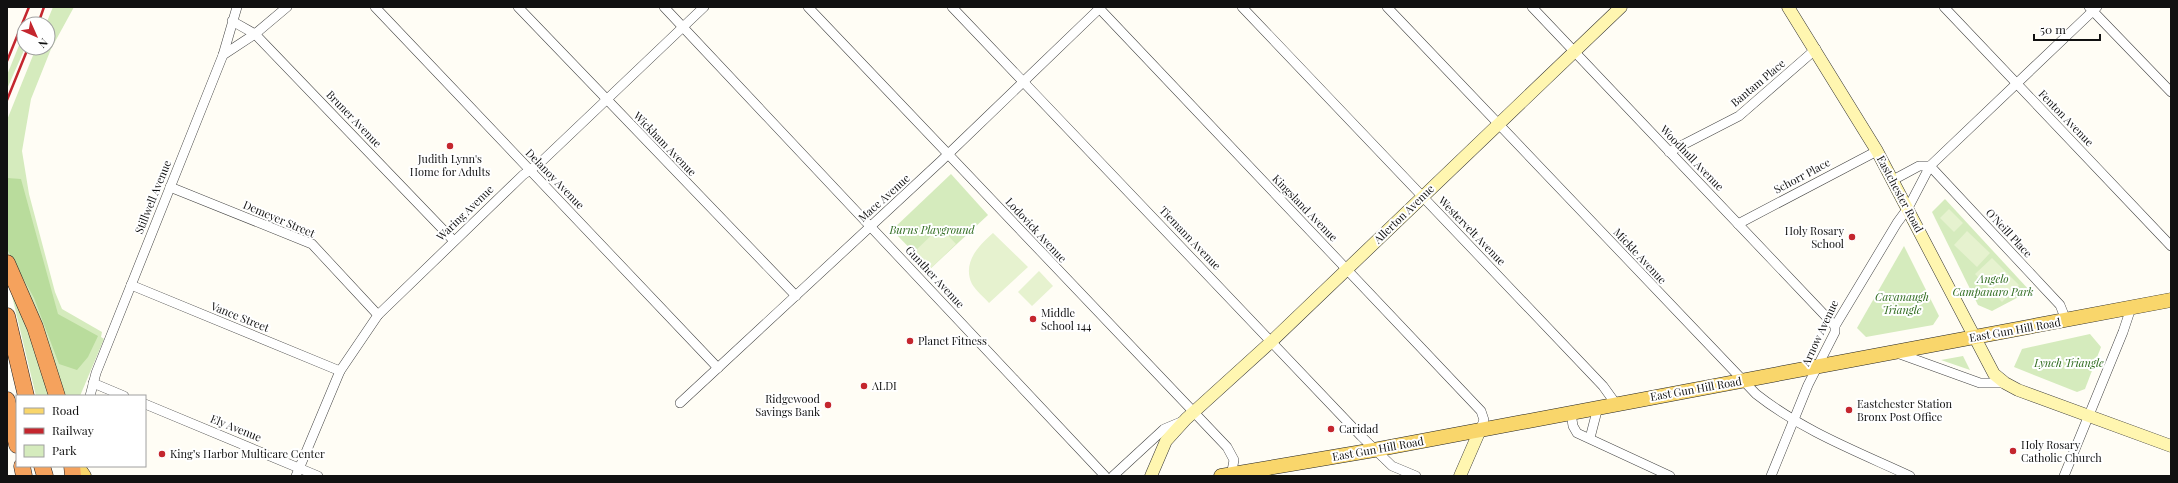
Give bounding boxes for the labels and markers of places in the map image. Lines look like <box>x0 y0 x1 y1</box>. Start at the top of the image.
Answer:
marker: Judith Lynn's Home for Adults <box>445 141 455 151</box>
place label: Judith Lynn's Home for Adults <box>410 151 490 179</box>
place label: Holy Rosary School <box>1785 223 1844 251</box>
marker: Holy Rosary School <box>1847 232 1857 242</box>
place label: Middle School 144 <box>1041 305 1092 333</box>
marker: Middle School 144 <box>1028 314 1038 324</box>
place label: Planet Fitness <box>918 333 987 348</box>
marker: Planet Fitness <box>905 336 915 346</box>
place label: ALDI <box>871 378 897 393</box>
marker: ALDI <box>859 381 869 391</box>
place label: Ridgewood Savings Bank <box>755 391 821 419</box>
place label: Eastchester Station Bronx Post Office <box>1857 396 1953 424</box>
marker: Ridgewood Savings Bank <box>823 400 833 410</box>
marker: Eastchester Station Bronx Post Office <box>1844 405 1854 415</box>
place label: Caridad <box>1339 421 1379 436</box>
marker: Caridad <box>1326 424 1336 434</box>
place label: Holy Rosary Catholic Church <box>2021 437 2102 465</box>
place label: King’s Harbor Multicare Center <box>170 446 325 461</box>
marker: Holy Rosary Catholic Church <box>2008 446 2018 456</box>
marker: King’s Harbor Multicare Center <box>157 449 167 459</box>

